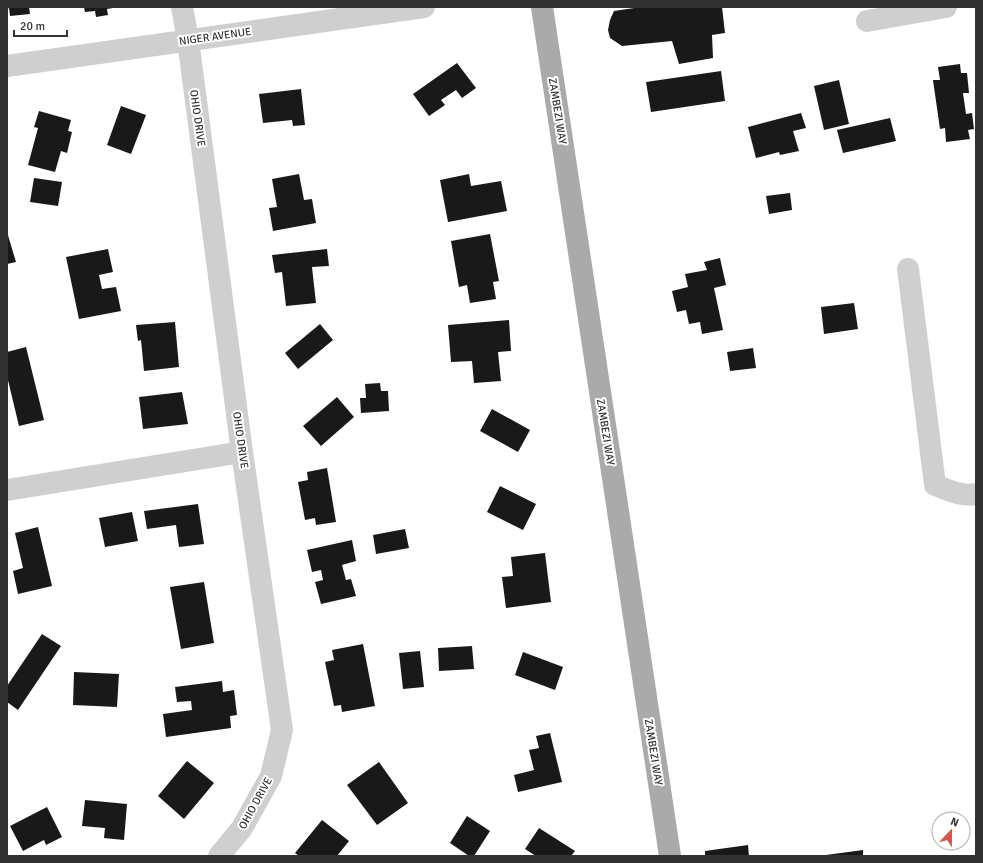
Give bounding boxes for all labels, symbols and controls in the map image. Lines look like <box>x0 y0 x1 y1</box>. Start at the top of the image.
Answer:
scale bar <box>14 12 67 38</box>
text: 20 m <box>20 19 45 34</box>
street label: NIGER AVENUE <box>178 25 252 48</box>
street label: ZAMBEZI WAY <box>546 77 569 146</box>
street label: OHIO DRIVE <box>187 89 208 147</box>
street label: ZAMBEZI WAY <box>594 398 617 467</box>
street label: OHIO DRIVE <box>230 411 251 469</box>
street label: ZAMBEZI WAY <box>642 718 665 787</box>
street label: OHIO DRIVE <box>236 775 275 831</box>
north arrow <box>931 811 971 851</box>
text: N <box>949 815 961 830</box>

